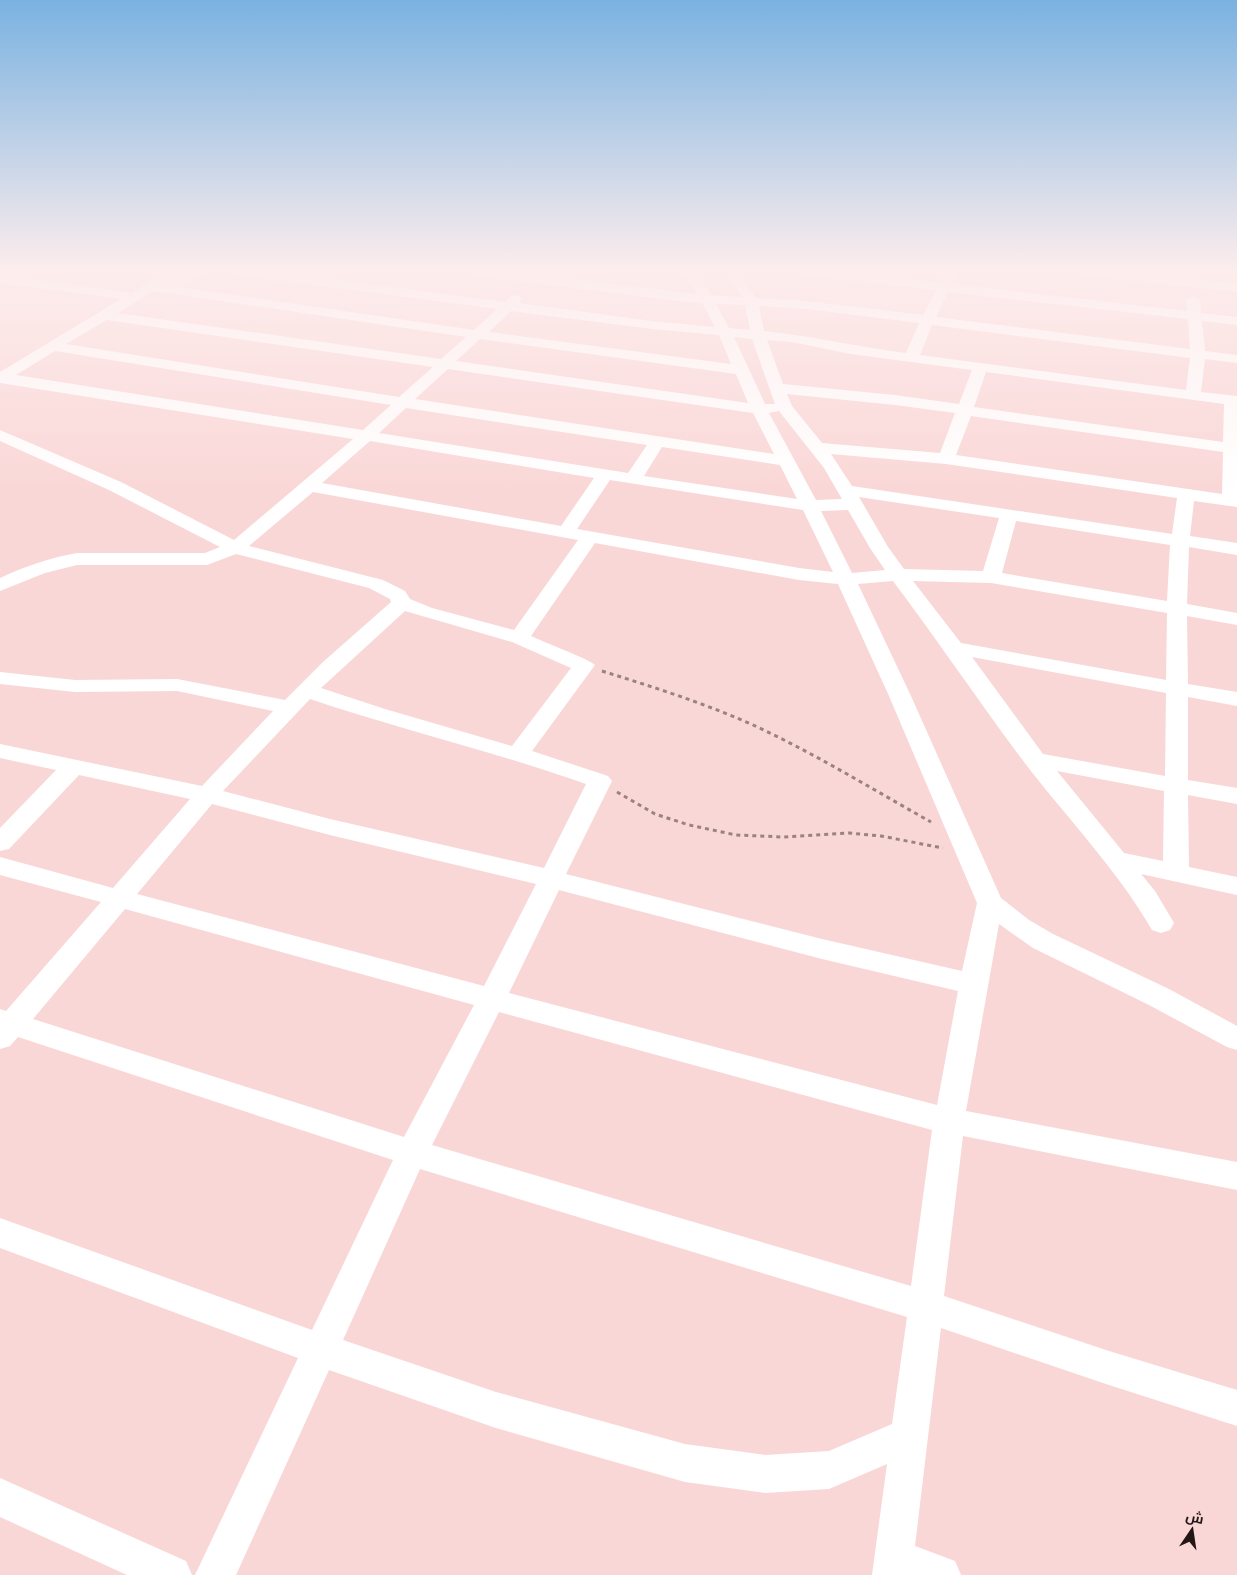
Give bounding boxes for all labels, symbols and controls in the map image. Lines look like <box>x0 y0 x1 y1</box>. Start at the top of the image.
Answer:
north arrow <box>1167 1505 1217 1555</box>
text: ش <box>1184 1508 1206 1528</box>

